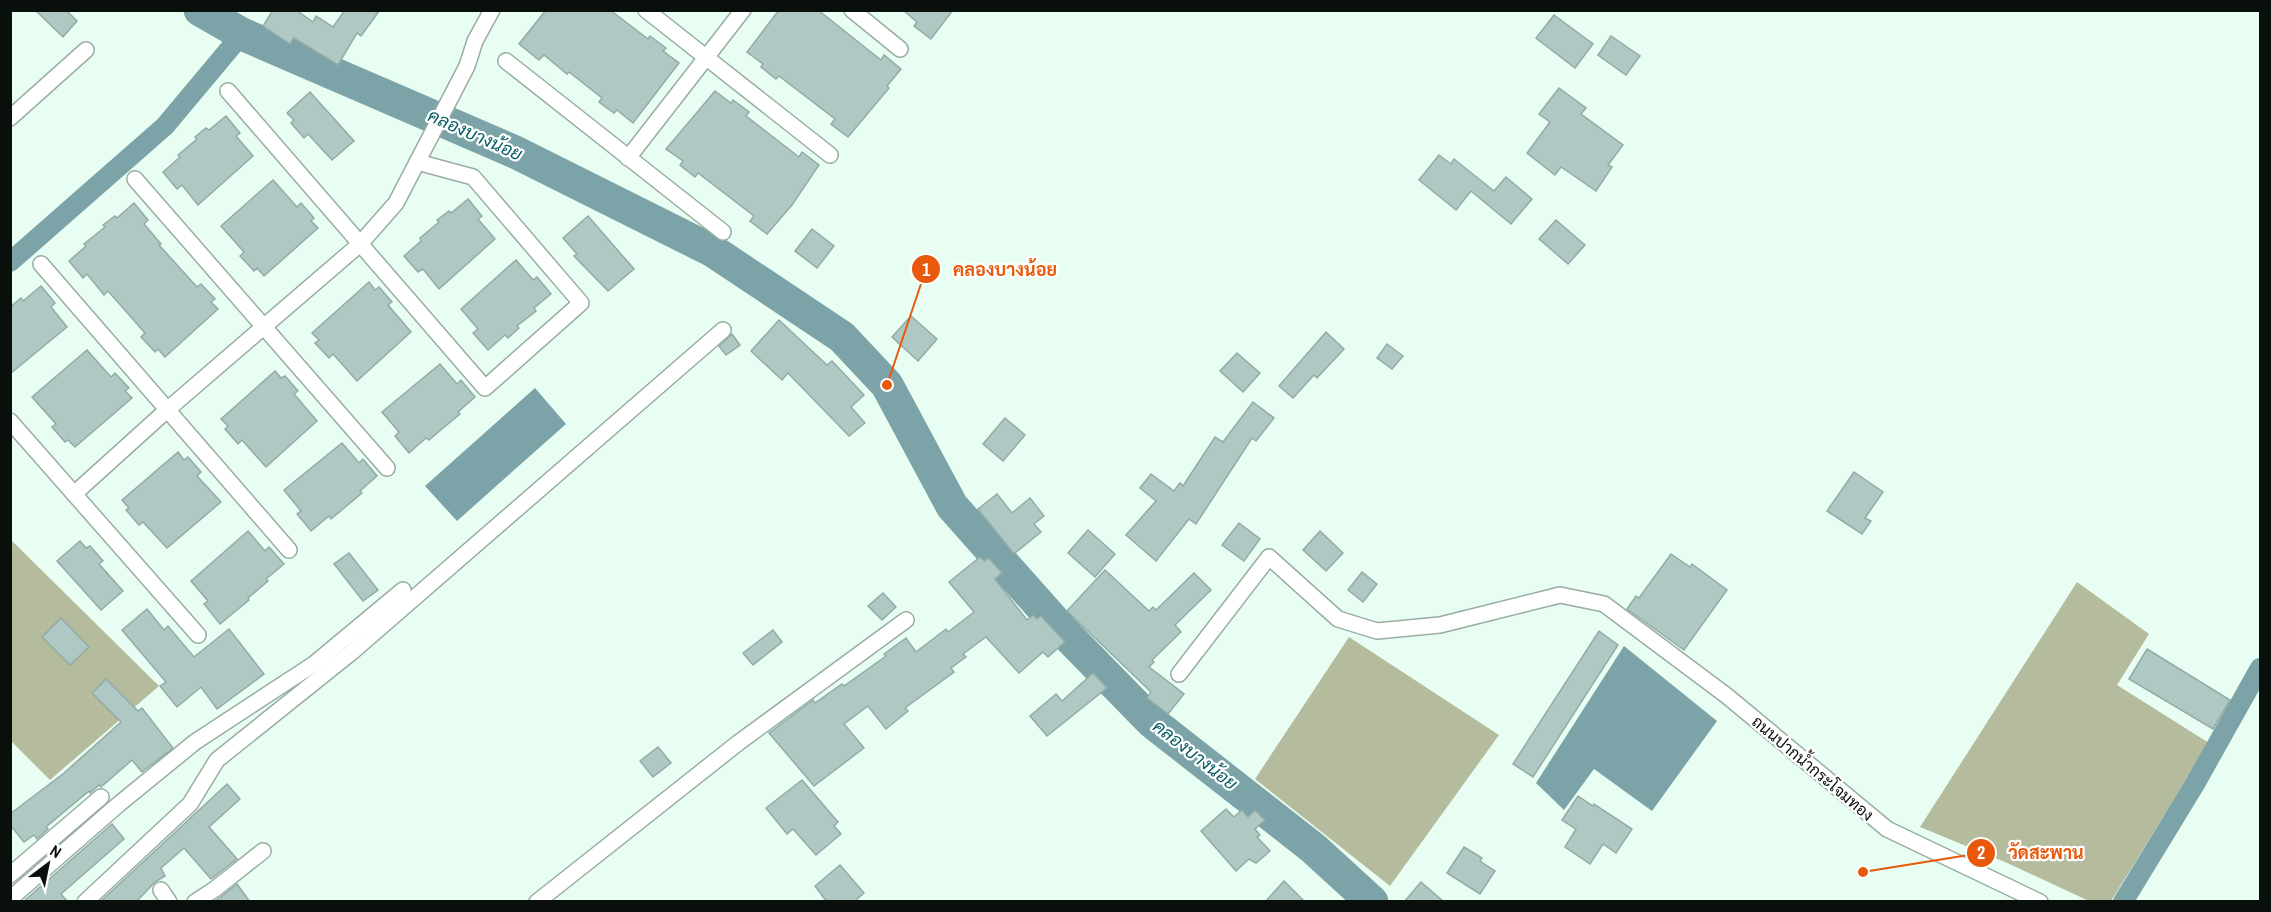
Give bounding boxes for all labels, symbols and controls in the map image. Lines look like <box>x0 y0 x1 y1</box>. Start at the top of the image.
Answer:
water label: คลองบางน้อย <box>424 103 526 166</box>
callout: คลองบางน้อย <box>911 251 1070 287</box>
text: 1 <box>922 257 931 282</box>
text: คลองบางน้อย <box>953 257 1057 282</box>
street label: ถนนปากน้ำกระโจมทอง <box>1748 708 1880 825</box>
water label: คลองบางน้อย <box>1148 714 1243 796</box>
north arrow <box>18 834 78 894</box>
callout: วัดสะพาน <box>1966 835 2096 871</box>
text: N <box>46 839 66 863</box>
text: 2 <box>1977 840 1985 865</box>
text: วัดสะพาน <box>2008 840 2084 865</box>

